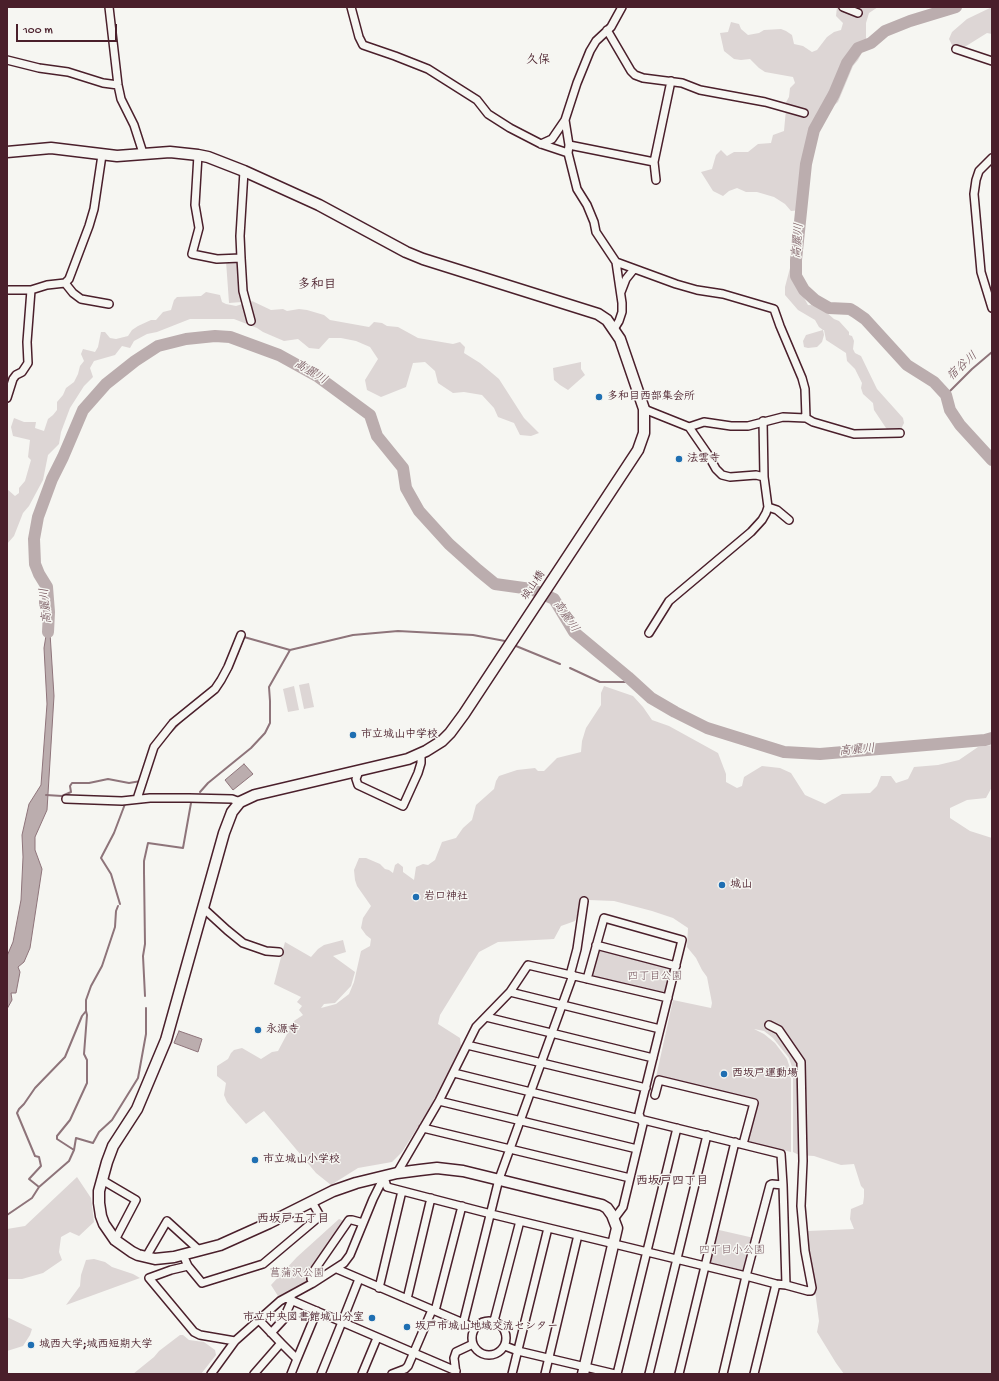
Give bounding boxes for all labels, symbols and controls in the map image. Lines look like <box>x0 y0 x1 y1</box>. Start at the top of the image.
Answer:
scale bar <box>18 16 119 42</box>
text: 100 m <box>23 24 53 38</box>
district label: 久保 <box>526 54 550 68</box>
water label: 高麗川 <box>790 222 808 260</box>
district label: 多和目 <box>298 278 336 294</box>
water label: 宿谷川 <box>945 349 981 385</box>
water label: 高麗川 <box>291 358 329 388</box>
place label: 多和目西部集会所 <box>607 390 695 404</box>
marker: 多和目西部集会所 <box>594 392 604 402</box>
place label: 法雲寺 <box>687 452 720 466</box>
marker: 法雲寺 <box>674 454 684 464</box>
street label: 城山橋 <box>519 569 549 603</box>
water label: 高麗川 <box>38 587 56 625</box>
water label: 高麗川 <box>549 598 581 636</box>
place label: 市立城山中学校 <box>361 728 438 742</box>
marker: 市立城山中学校 <box>348 730 358 740</box>
water label: 高麗川 <box>838 742 876 760</box>
place label: 城山 <box>730 878 752 892</box>
marker: 城山 <box>717 880 727 890</box>
place label: 岩口神社 <box>424 890 468 904</box>
marker: 岩口神社 <box>411 892 421 902</box>
park label: 四丁目公園 <box>628 970 682 984</box>
place label: 永源寺 <box>266 1023 299 1037</box>
marker: 永源寺 <box>253 1025 263 1035</box>
place label: 西坂戸運動場 <box>732 1067 798 1081</box>
marker: 西坂戸運動場 <box>719 1069 729 1079</box>
place label: 市立城山小学校 <box>263 1153 340 1167</box>
marker: 市立城山小学校 <box>250 1155 260 1165</box>
district label: 西坂戸四丁目 <box>636 1175 708 1189</box>
district label: 西坂戸五丁目 <box>257 1213 329 1227</box>
park label: 四丁目小公園 <box>699 1244 765 1258</box>
park label: 菖蒲沢公園 <box>270 1267 324 1281</box>
place label: 市立中央図書館城山分室 <box>243 1311 364 1325</box>
marker: 市立中央図書館城山分室 <box>367 1313 377 1323</box>
place label: 坂戸市城山地域交流センター <box>415 1320 558 1334</box>
marker: 坂戸市城山地域交流センター <box>402 1322 412 1332</box>
place label: 城西大学;城西短期大学 <box>39 1338 152 1352</box>
marker: 城西大学;城西短期大学 <box>26 1340 36 1350</box>

